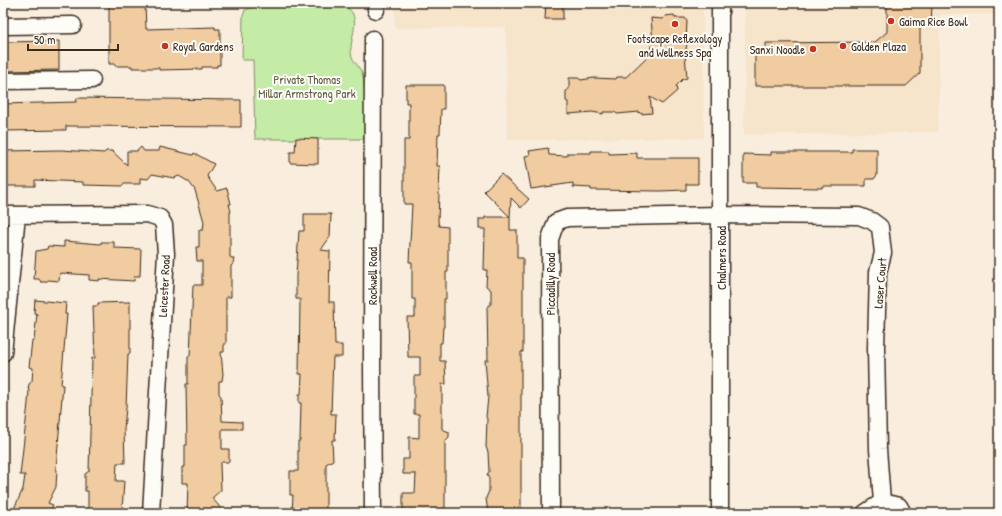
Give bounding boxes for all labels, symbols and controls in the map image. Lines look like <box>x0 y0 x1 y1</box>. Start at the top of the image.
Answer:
place label: Gaima Rice Bowl <box>899 13 969 30</box>
marker: Gaima Rice Bowl <box>886 16 896 26</box>
marker: Footscape Reflexology and Wellness Spa <box>670 19 680 29</box>
scale bar <box>28 26 118 52</box>
place label: Footscape Reflexology and Wellness Spa <box>627 30 722 61</box>
text: 50 m <box>34 31 55 48</box>
place label: Royal Gardens <box>173 38 234 55</box>
place label: Golden Plaza <box>851 38 906 55</box>
marker: Royal Gardens <box>160 41 170 51</box>
place label: Sanxi Noodle <box>750 41 805 58</box>
marker: Golden Plaza <box>838 41 848 51</box>
marker: Sanxi Noodle <box>808 44 818 54</box>
park label: Private Thomas Millar Armstrong Park <box>258 71 356 102</box>
street label: Chalmers Road <box>713 226 730 290</box>
street label: Rockwell Road <box>364 247 381 305</box>
street label: Piccadilly Road <box>542 252 559 315</box>
street label: Leicester Road <box>154 254 174 317</box>
street label: Laser Court <box>869 256 891 309</box>

